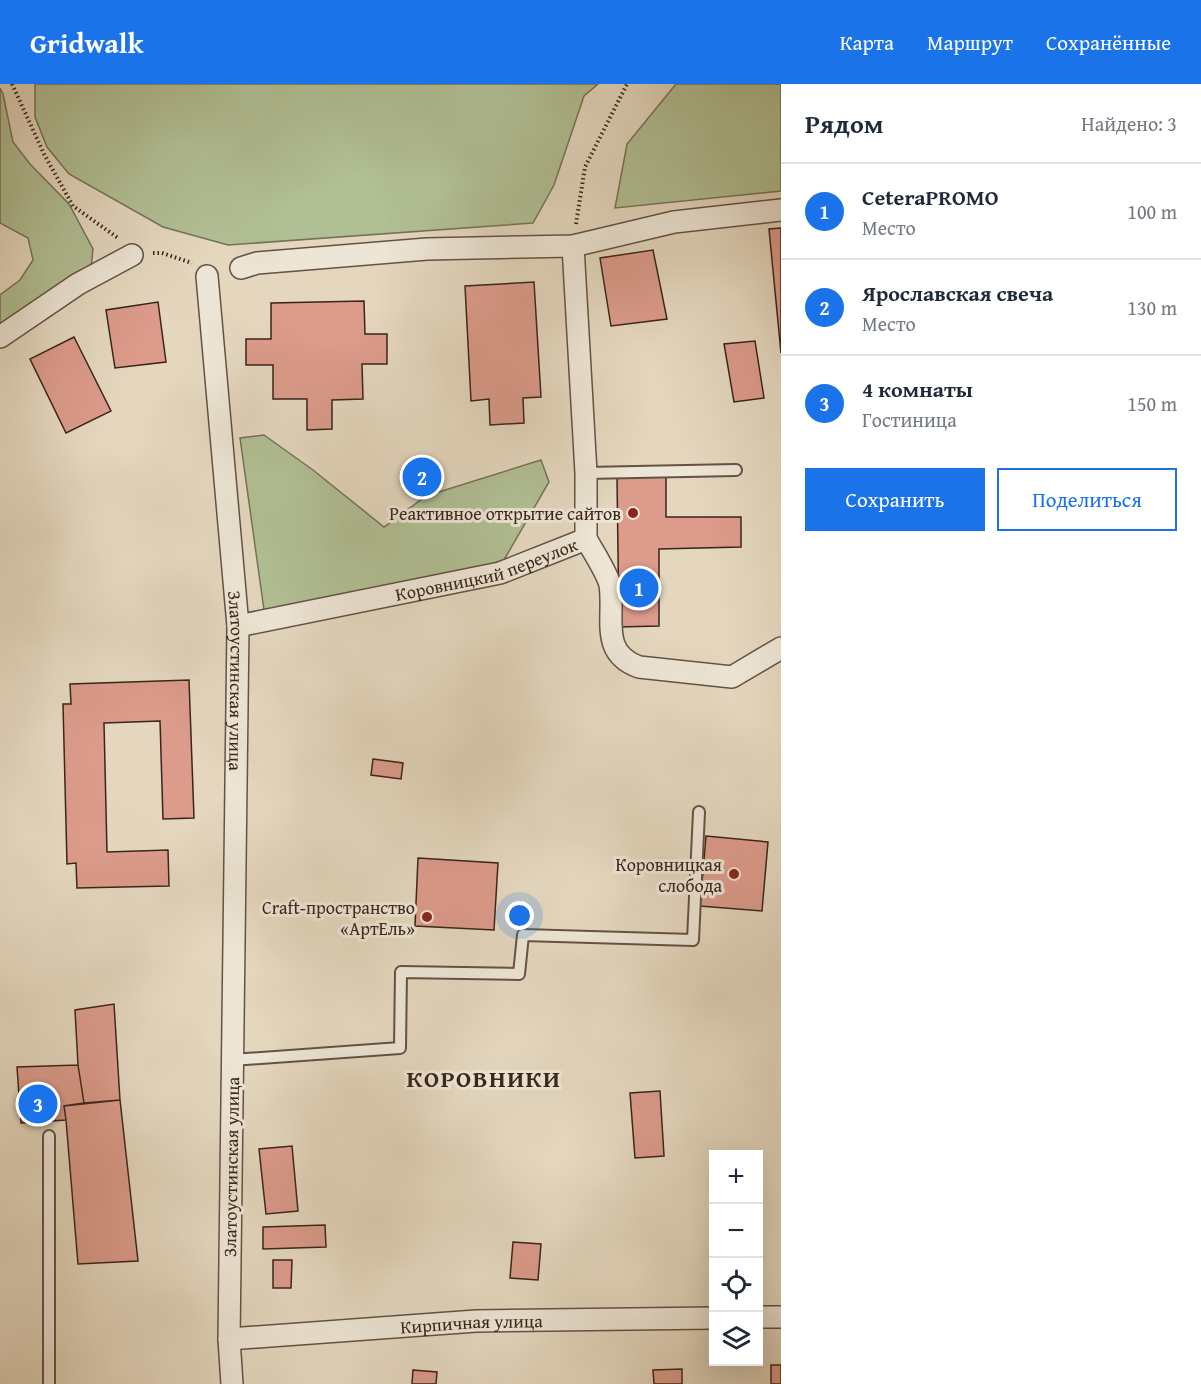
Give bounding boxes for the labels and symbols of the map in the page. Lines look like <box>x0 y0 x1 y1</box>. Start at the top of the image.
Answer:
pin: 2 <box>402 454 442 500</box>
place label: Реактивное открытие сайтов <box>389 500 621 527</box>
marker: Реактивное открытие сайтов <box>626 506 640 520</box>
street label: Коровницкий переулок <box>393 530 582 607</box>
pin: 1 <box>620 566 658 610</box>
street label: Златоустинская улица <box>221 589 252 771</box>
place label: Коровницкая слобода <box>616 851 722 899</box>
marker: Коровницкая слобода <box>727 867 741 881</box>
place label: Craft-пространство «АртЕль» <box>262 894 415 942</box>
your location <box>505 901 534 930</box>
marker: Craft-пространство «АртЕль» <box>420 910 434 924</box>
district label: КОРОВНИКИ <box>407 1061 561 1096</box>
street label: Златоустинская улица <box>216 1076 246 1257</box>
pin: 3 <box>18 1082 57 1126</box>
street label: Кирпичная улица <box>399 1307 543 1340</box>

